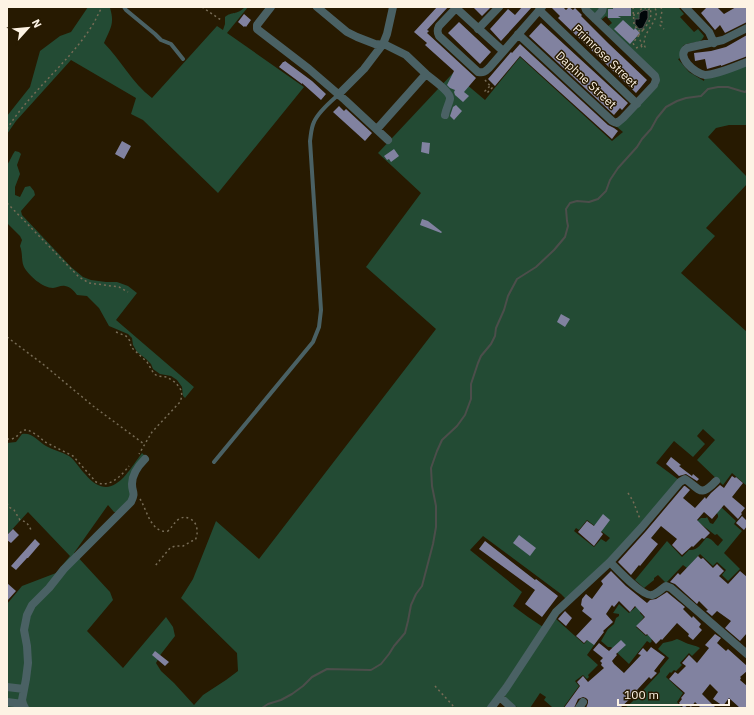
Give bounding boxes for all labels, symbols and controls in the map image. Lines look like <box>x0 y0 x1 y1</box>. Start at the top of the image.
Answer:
north arrow <box>8 8 48 48</box>
text: N <box>29 17 45 30</box>
street label: Primrose Street <box>570 21 641 90</box>
street label: Daphne Street <box>553 48 620 112</box>
scale bar <box>618 681 729 707</box>
text: 100 m <box>624 687 659 702</box>

